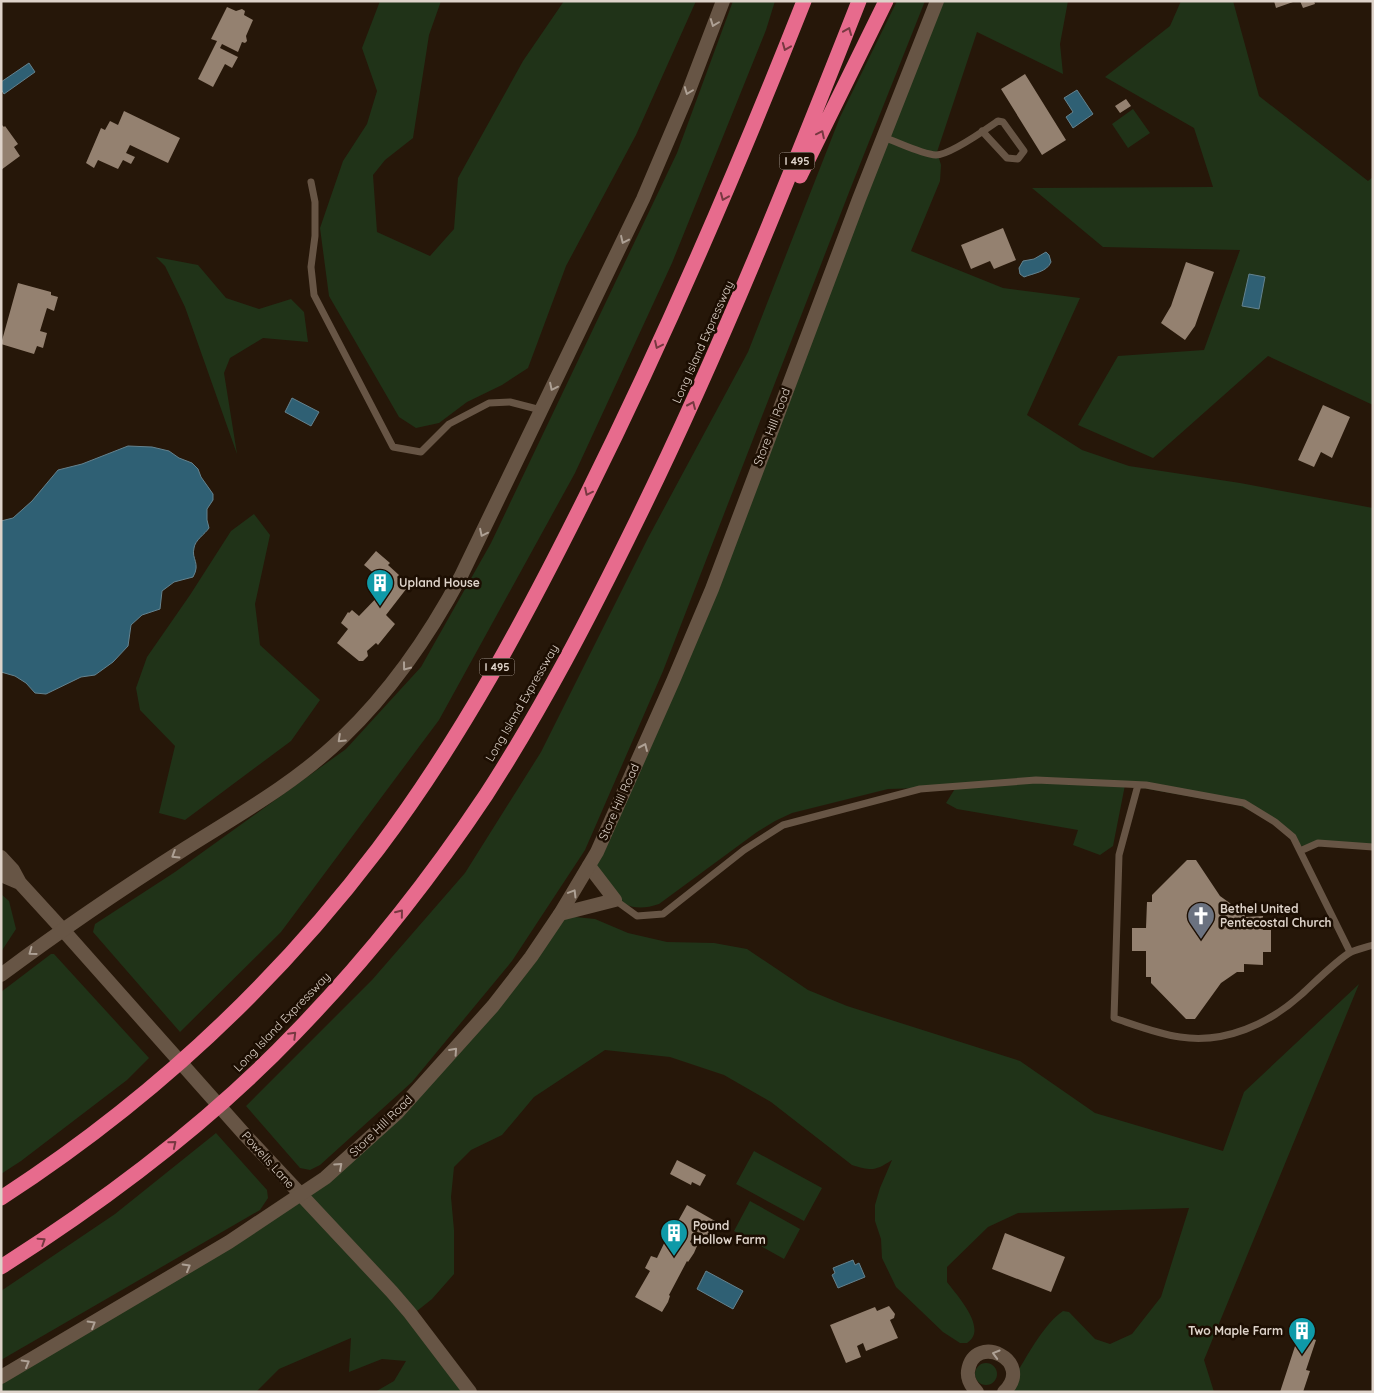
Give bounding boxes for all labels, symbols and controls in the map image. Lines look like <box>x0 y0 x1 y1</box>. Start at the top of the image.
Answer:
one-way arrow <box>710 19 720 27</box>
one-way arrow <box>842 27 852 35</box>
one-way arrow <box>781 42 791 50</box>
one-way arrow <box>684 86 695 95</box>
one-way arrow <box>815 130 825 139</box>
road number: I 495 <box>780 153 814 170</box>
one-way arrow <box>719 192 730 201</box>
one-way arrow <box>620 235 630 244</box>
street label: Long Island Expressway <box>669 278 736 406</box>
one-way arrow <box>653 340 664 349</box>
one-way arrow <box>549 381 559 390</box>
street label: Store Hill Road <box>750 386 793 468</box>
one-way arrow <box>685 401 696 410</box>
one-way arrow <box>584 487 594 496</box>
one-way arrow <box>479 528 489 537</box>
building icon: Upland House <box>365 568 395 607</box>
place label: Upland House <box>399 575 480 590</box>
street label: Long Island Expressway <box>482 641 561 764</box>
road number: I 495 <box>480 659 514 676</box>
one-way arrow <box>403 661 411 670</box>
one-way arrow <box>338 733 347 742</box>
one-way arrow <box>637 743 648 752</box>
street label: Store Hill Road <box>595 761 642 842</box>
one-way arrow <box>171 849 181 858</box>
one-way arrow <box>566 890 576 899</box>
church icon: Bethel United Pentecostal Church <box>1186 901 1216 940</box>
place label: Bethel United Pentecostal Church <box>1220 901 1332 930</box>
one-way arrow <box>394 909 403 918</box>
one-way arrow <box>29 947 38 955</box>
street label: Long Island Expressway <box>230 969 333 1075</box>
one-way arrow <box>287 1032 296 1041</box>
one-way arrow <box>448 1047 457 1056</box>
street label: Store Hill Road <box>346 1092 415 1160</box>
street label: Powells Lane <box>239 1128 298 1192</box>
one-way arrow <box>167 1141 176 1150</box>
one-way arrow <box>334 1162 343 1171</box>
building icon: Pound Hollow Farm <box>659 1218 689 1257</box>
place label: Pound Hollow Farm <box>693 1218 766 1247</box>
one-way arrow <box>37 1237 46 1247</box>
one-way arrow <box>181 1264 190 1274</box>
building icon: Two Maple Farm <box>1287 1316 1317 1355</box>
one-way arrow <box>86 1320 95 1330</box>
place label: Two Maple Farm <box>1188 1323 1283 1338</box>
one-way arrow <box>991 1349 1000 1360</box>
one-way arrow <box>20 1360 29 1370</box>

